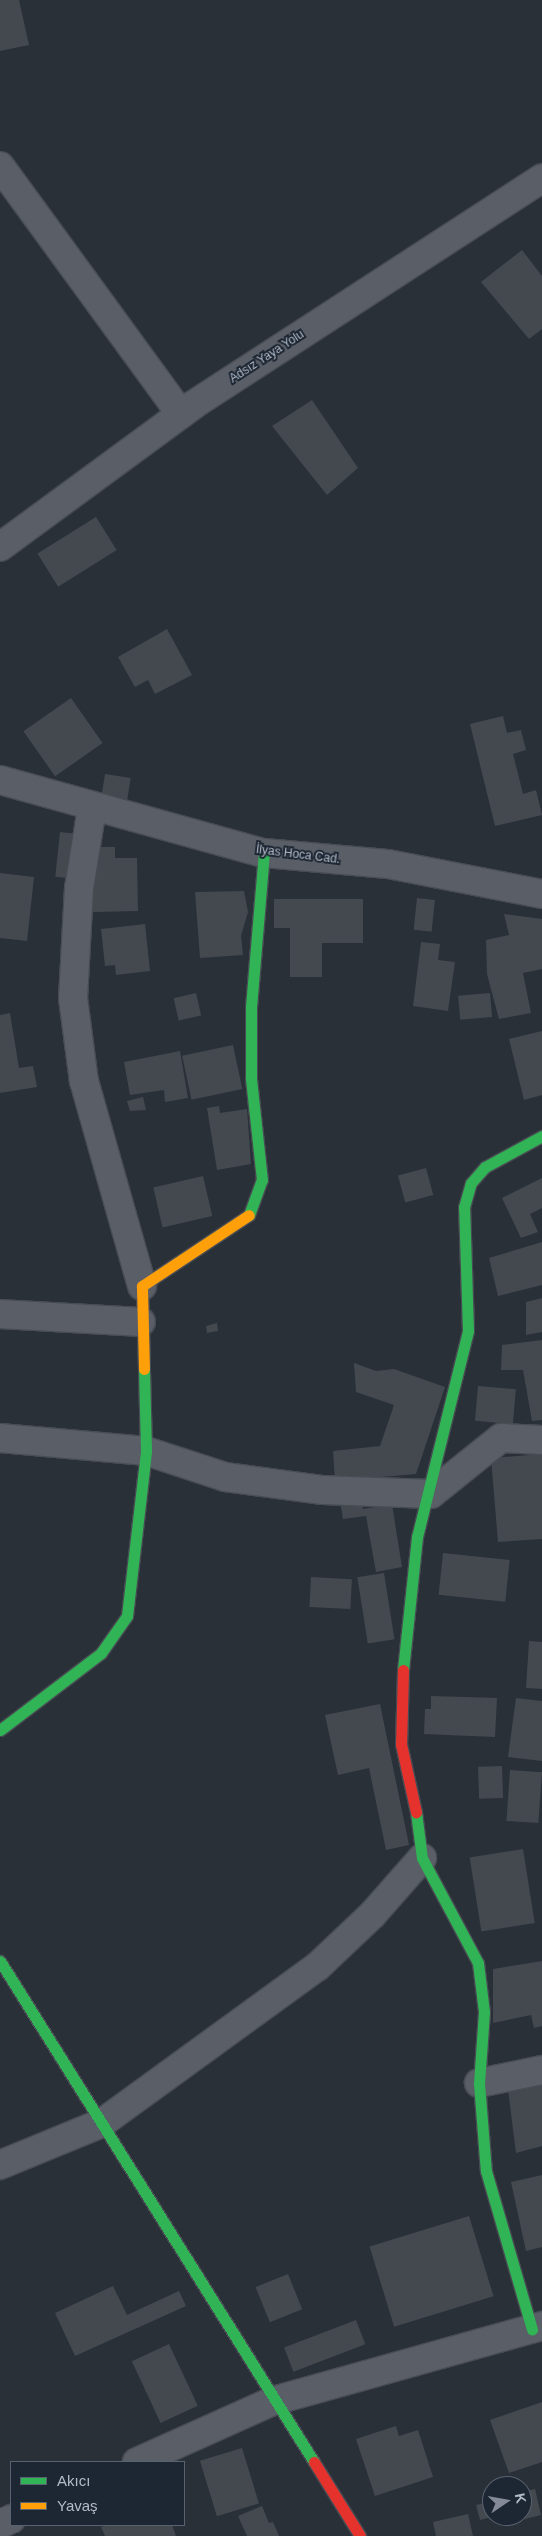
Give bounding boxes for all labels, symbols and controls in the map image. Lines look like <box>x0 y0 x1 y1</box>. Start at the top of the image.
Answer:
street label: Adsız Yaya Yolu <box>227 328 307 386</box>
street label: İlyas Hoca Cad. <box>255 843 341 867</box>
legend <box>10 2461 185 2526</box>
text: Akıcı <box>57 2472 90 2489</box>
north arrow <box>482 2476 532 2526</box>
text: K <box>512 2491 530 2505</box>
text: Yavaş <box>57 2497 98 2514</box>

